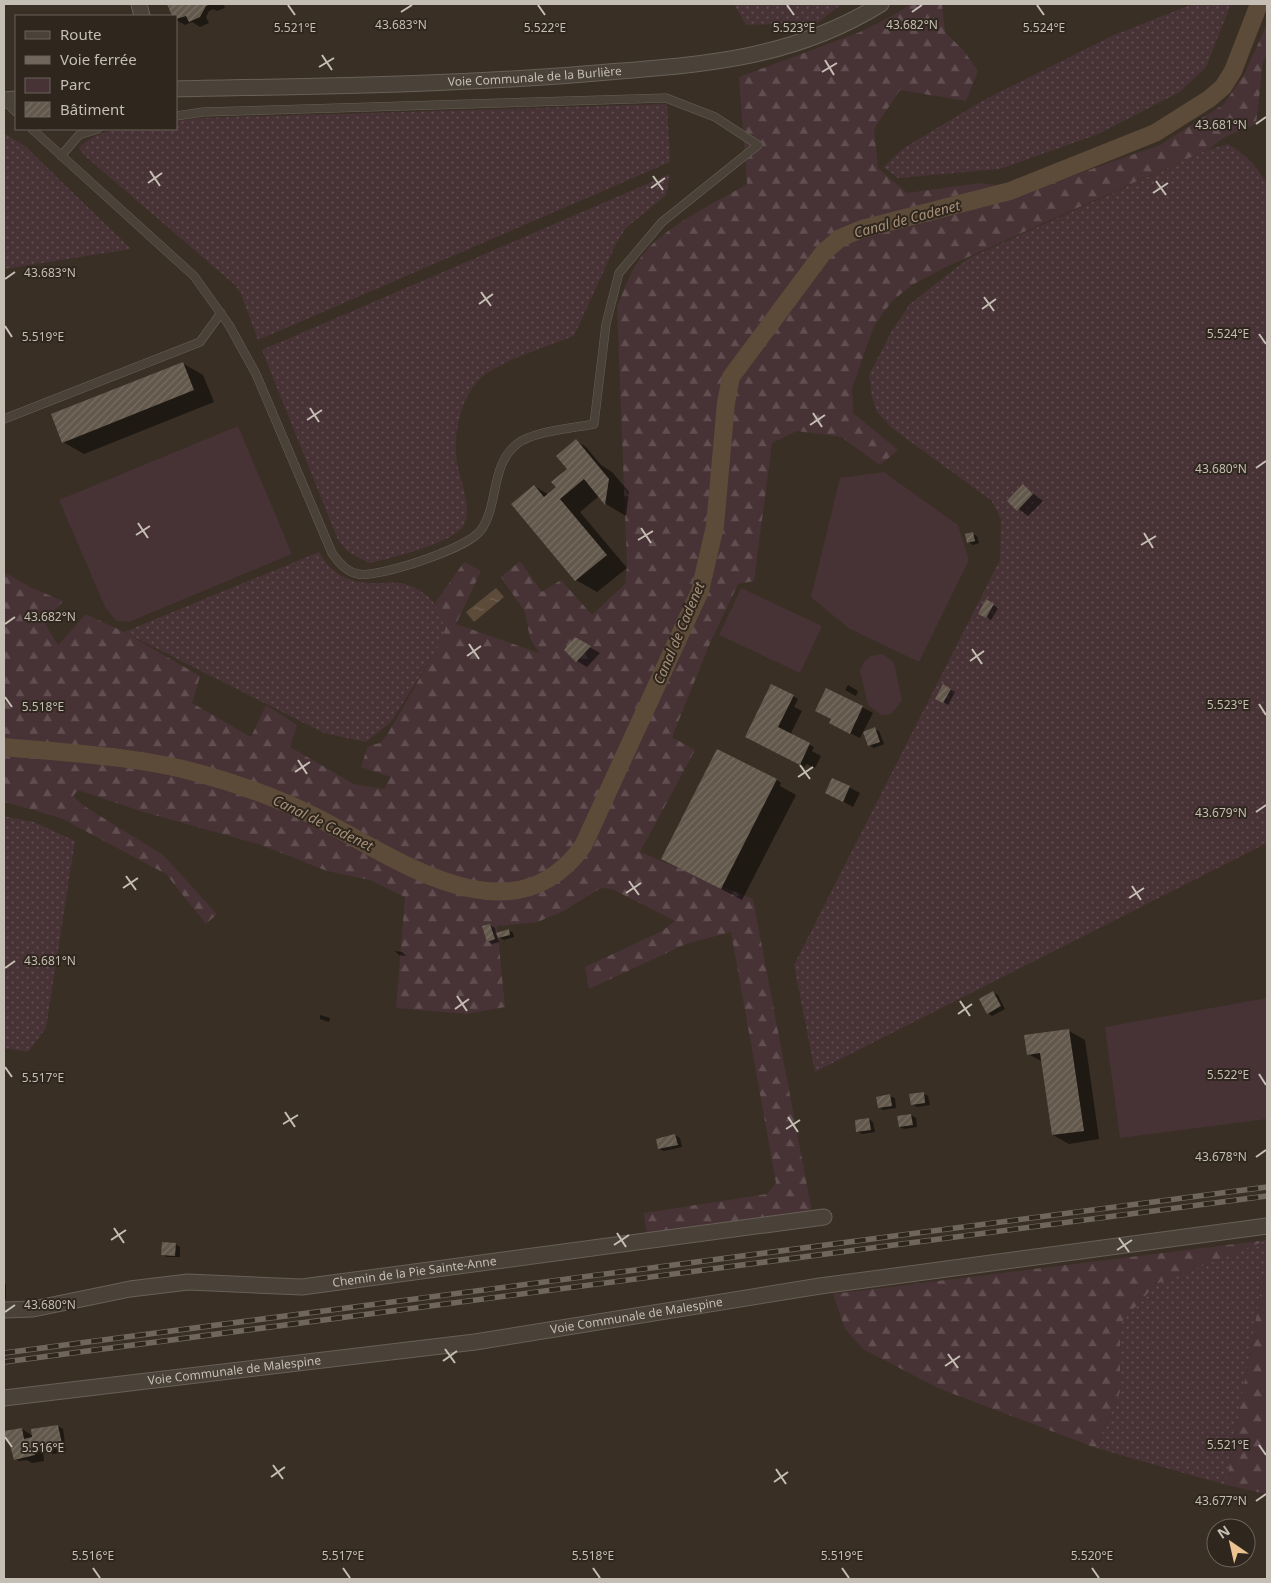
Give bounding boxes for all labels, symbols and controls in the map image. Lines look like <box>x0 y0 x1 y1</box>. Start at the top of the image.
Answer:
legend <box>15 15 178 130</box>
text: 43.683°N <box>375 16 427 33</box>
text: 43.682°N <box>886 16 938 33</box>
text: 5.521°E <box>274 19 316 36</box>
text: 5.522°E <box>524 19 566 36</box>
text: 5.523°E <box>773 19 815 36</box>
text: 5.524°E <box>1023 19 1065 36</box>
text: Route <box>60 24 102 44</box>
text: Voie ferrée <box>60 49 137 69</box>
street label: Voie Communale de la Burlière <box>447 62 623 90</box>
text: Parc <box>60 74 91 94</box>
text: Bâtiment <box>60 99 125 119</box>
text: 43.681°N <box>1195 116 1247 133</box>
water label: Canal de Cadenet <box>852 195 963 242</box>
text: 43.683°N <box>24 264 76 281</box>
text: 5.524°E <box>1207 325 1249 342</box>
text: 5.519°E <box>22 328 64 345</box>
text: 43.680°N <box>1195 460 1247 477</box>
water label: Canal de Cadenet <box>648 578 709 687</box>
text: 43.682°N <box>24 608 76 625</box>
text: 5.523°E <box>1207 696 1249 713</box>
text: 5.518°E <box>22 698 64 715</box>
water label: Canal de Cadenet <box>270 790 378 856</box>
text: 43.679°N <box>1195 804 1247 821</box>
text: 43.681°N <box>24 952 76 969</box>
text: 5.522°E <box>1207 1066 1249 1083</box>
text: 5.517°E <box>22 1069 64 1086</box>
text: 43.678°N <box>1195 1148 1247 1165</box>
street label: Chemin de la Pie Sainte-Anne <box>331 1252 498 1291</box>
street label: Voie Communale de Malespine <box>549 1293 724 1338</box>
text: 43.680°N <box>24 1296 76 1313</box>
street label: Voie Communale de Malespine <box>147 1351 322 1389</box>
text: 5.521°E <box>1207 1436 1249 1453</box>
text: 5.516°E <box>22 1439 64 1456</box>
text: 43.677°N <box>1195 1492 1247 1509</box>
north arrow <box>1206 1518 1256 1568</box>
text: N <box>1213 1521 1233 1543</box>
text: 5.516°E <box>72 1547 114 1564</box>
text: 5.517°E <box>322 1547 364 1564</box>
text: 5.518°E <box>572 1547 614 1564</box>
text: 5.519°E <box>821 1547 863 1564</box>
text: 5.520°E <box>1071 1547 1113 1564</box>

